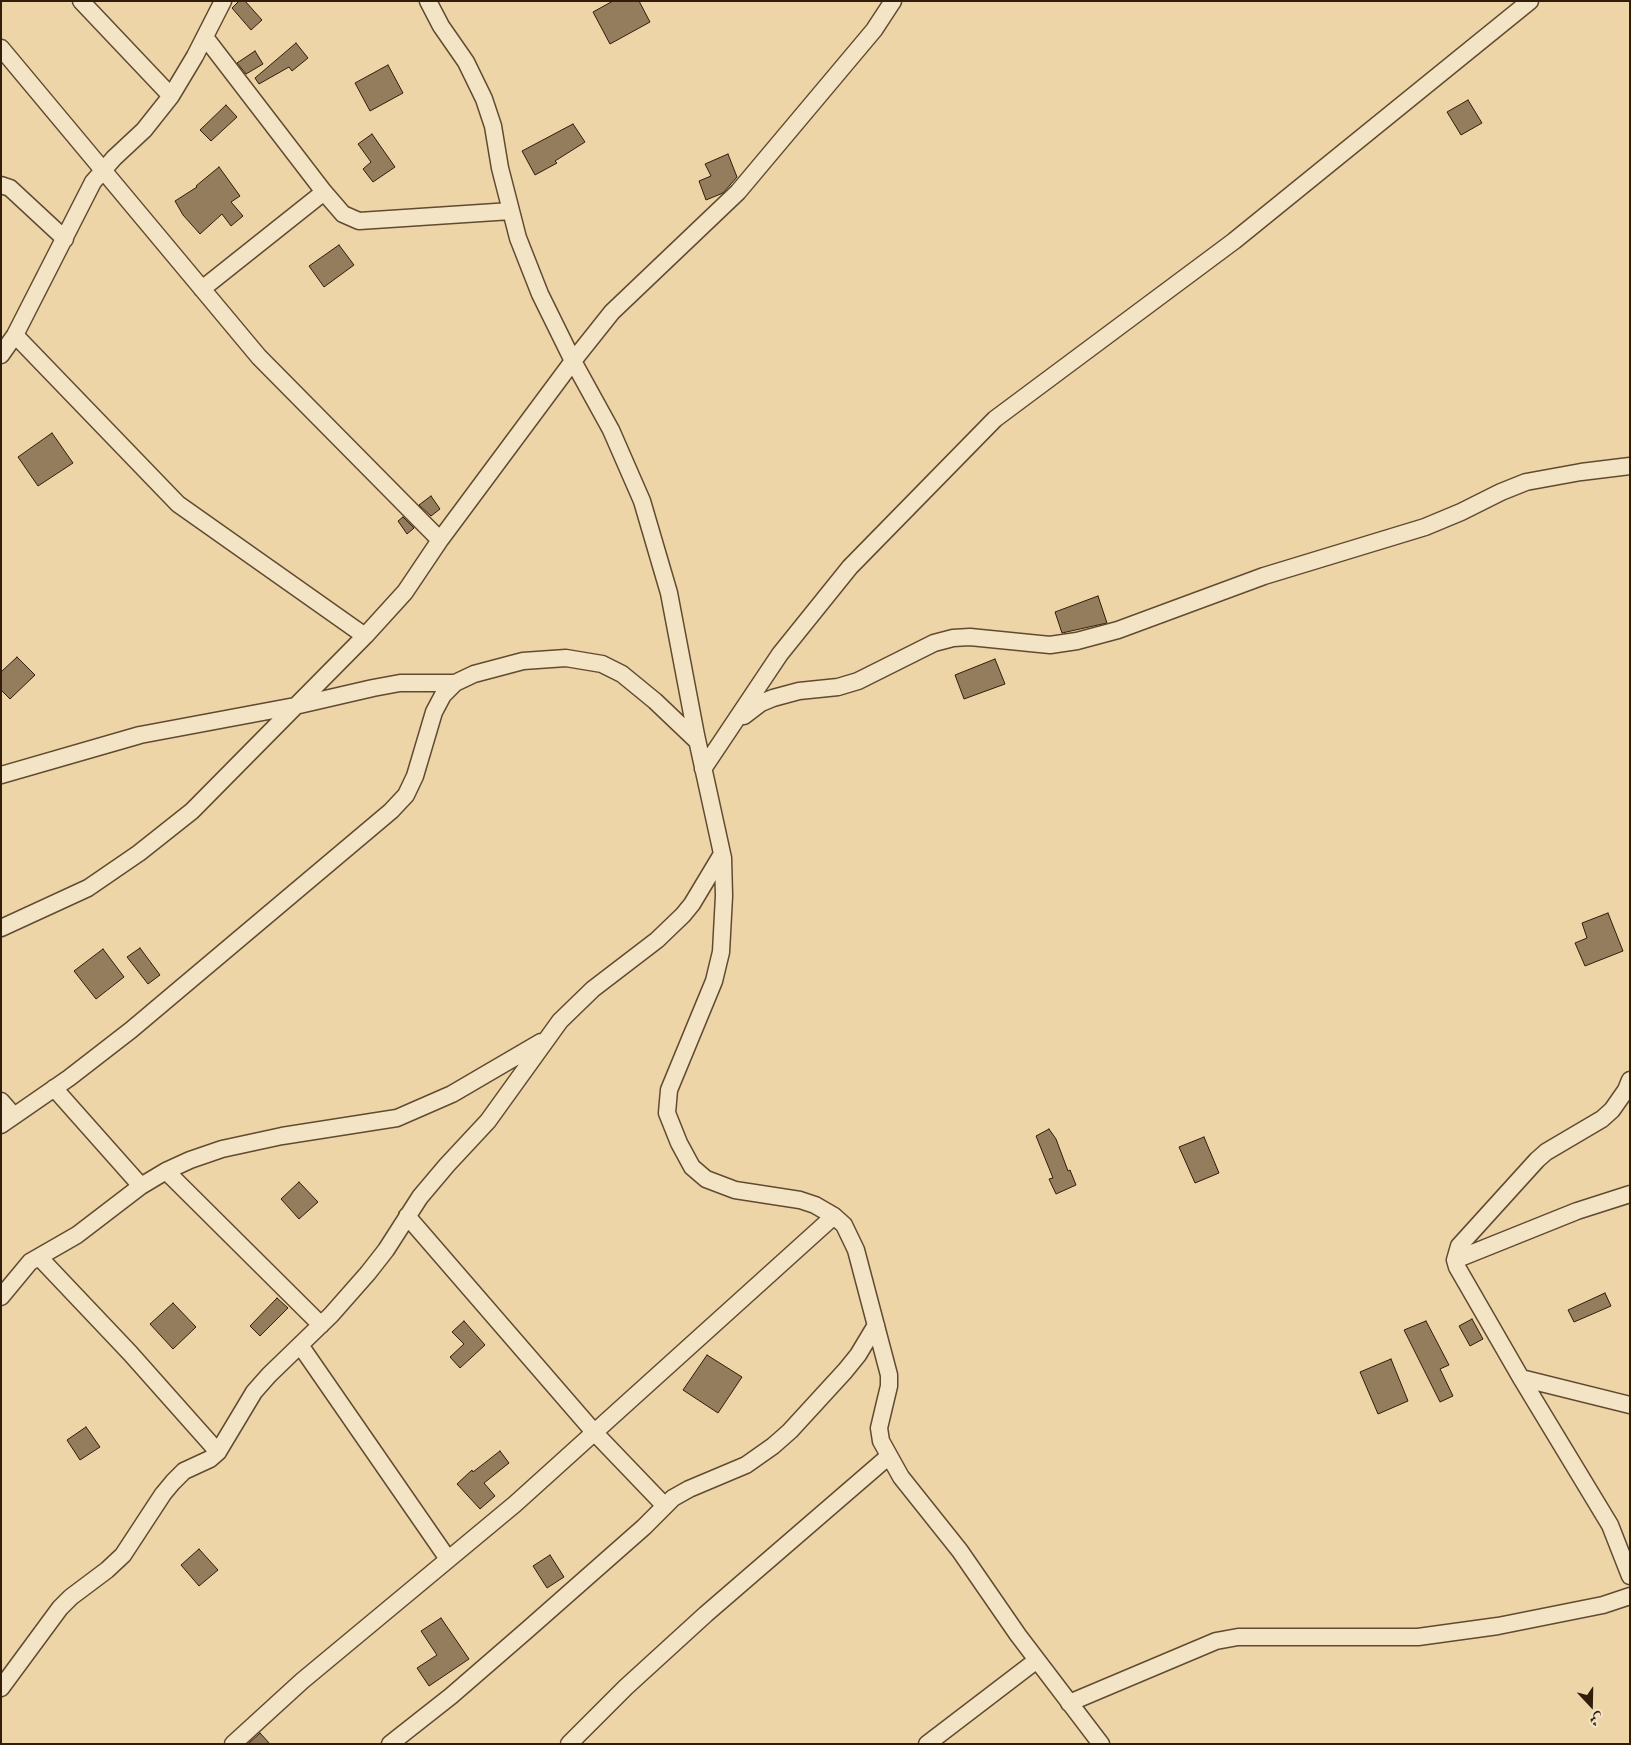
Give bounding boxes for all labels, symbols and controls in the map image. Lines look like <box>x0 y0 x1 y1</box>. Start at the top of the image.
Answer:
north arrow <box>1566 1680 1616 1730</box>
text: ش <box>1587 1709 1606 1730</box>

